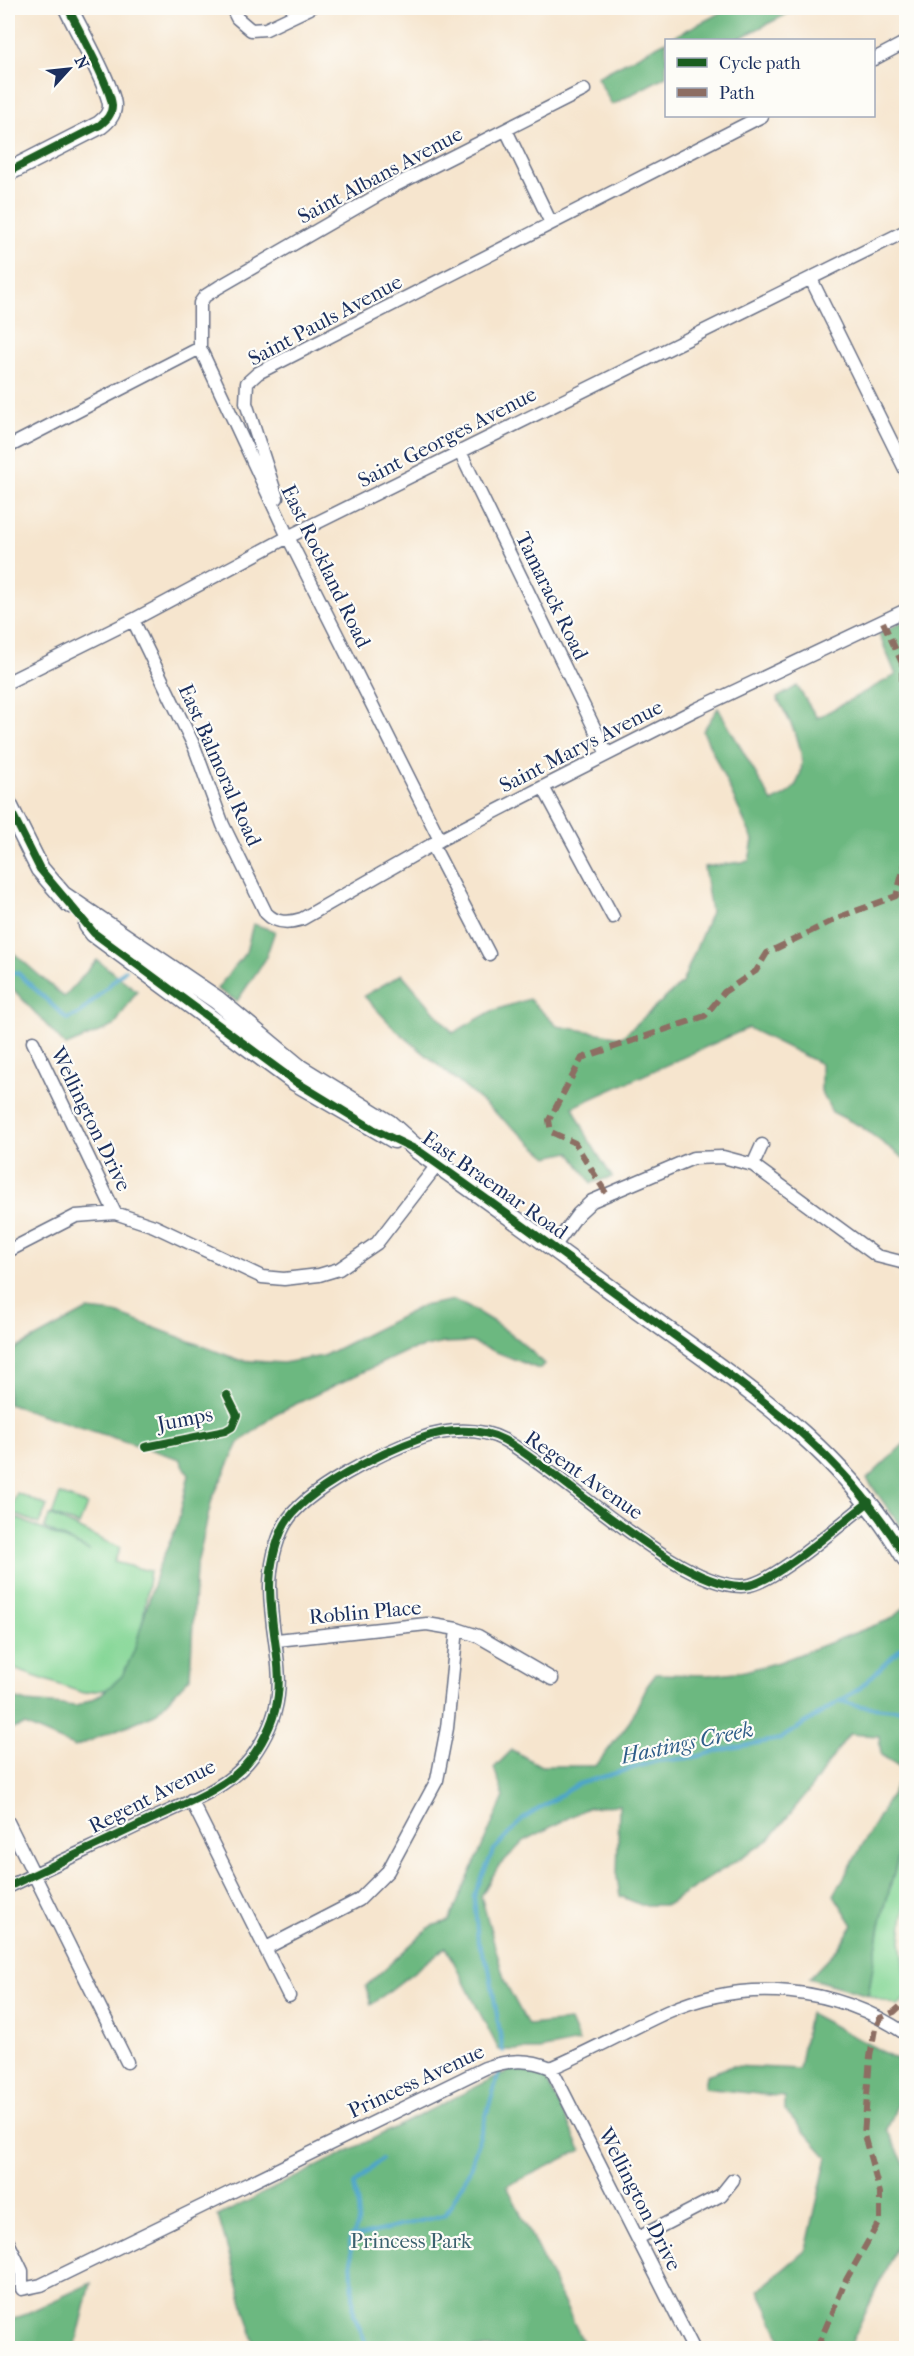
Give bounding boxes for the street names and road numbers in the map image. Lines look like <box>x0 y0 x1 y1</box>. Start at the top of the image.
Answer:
street label: Saint Albans Avenue <box>294 121 466 229</box>
street label: Saint Pauls Avenue <box>244 269 406 371</box>
street label: Saint Georges Avenue <box>354 382 540 492</box>
street label: East Rockland Road <box>276 481 376 652</box>
street label: Tamarack Road <box>511 528 594 664</box>
street label: East Balmoral Road <box>173 680 267 850</box>
street label: Saint Marys Avenue <box>495 694 667 798</box>
street label: Wellington Drive <box>45 1042 136 1195</box>
street label: East Braemar Road <box>418 1126 573 1245</box>
street label: Jumps <box>153 1402 215 1437</box>
street label: Regent Avenue <box>520 1425 648 1525</box>
street label: Roblin Place <box>308 1595 422 1629</box>
street label: Regent Avenue <box>85 1754 219 1838</box>
street label: Princess Avenue <box>344 2039 488 2123</box>
street label: Wellington Drive <box>593 2123 686 2274</box>

